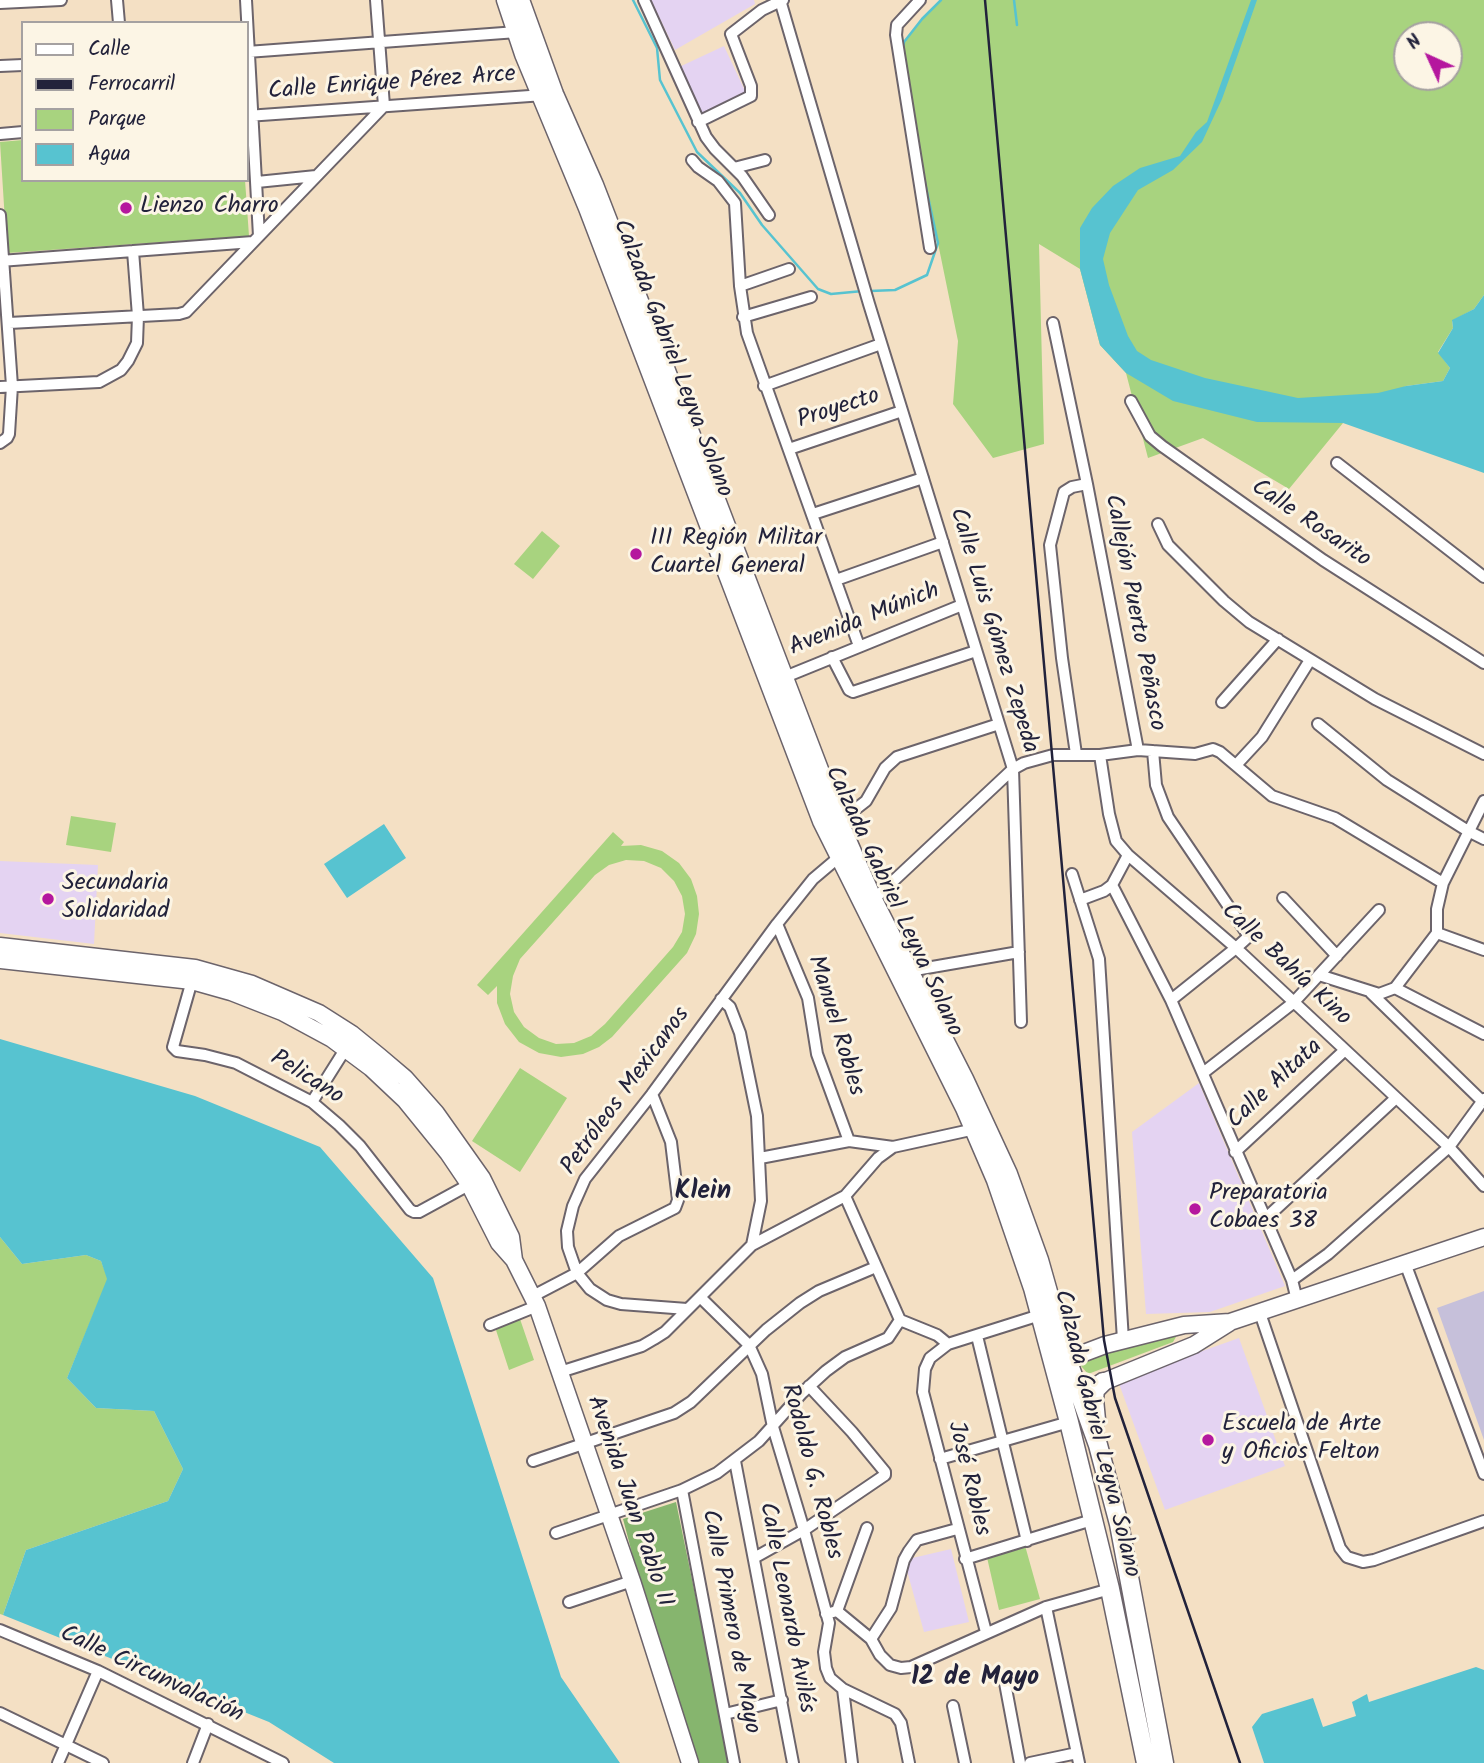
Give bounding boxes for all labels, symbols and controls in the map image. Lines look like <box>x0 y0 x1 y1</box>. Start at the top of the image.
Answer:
legend <box>21 21 248 182</box>
north arrow <box>1393 21 1463 91</box>
text: N <box>1400 28 1429 57</box>
text: Calle <box>88 33 130 66</box>
street label: Calle Enrique Pérez Arce <box>267 62 517 108</box>
text: Ferrocarril <box>88 68 175 101</box>
text: Parque <box>88 103 146 136</box>
text: Agua <box>88 138 131 171</box>
place label: Lienzo Charro <box>140 194 279 222</box>
marker: Lienzo Charro <box>118 200 134 216</box>
street label: Calzada Gabriel Leyva Solano <box>605 216 737 502</box>
street label: Proyecto <box>794 383 884 437</box>
street label: Calle Rosarito <box>1245 474 1375 576</box>
street label: Callejón Puerto Peñasco <box>1096 492 1170 734</box>
street label: Calle Luis Gómez Zepeda <box>941 505 1043 757</box>
place label: III Región Militar Cuartel General <box>650 526 822 582</box>
marker: III Región Militar Cuartel General <box>628 546 644 562</box>
street label: Avenida Múnich <box>786 578 944 664</box>
street label: Calzada Gabriel Leyva Solano <box>817 762 967 1042</box>
place label: Secundaria Solidaridad <box>62 871 169 927</box>
marker: Secundaria Solidaridad <box>40 891 56 907</box>
street label: Calle Bahía Kino <box>1214 898 1356 1034</box>
street label: Manuel Robles <box>799 952 869 1100</box>
street label: Petróleos Mexicanos <box>556 1002 698 1182</box>
street label: Calle Altata <box>1223 1034 1329 1136</box>
street label: Pelicano <box>264 1045 348 1113</box>
district label: Klein <box>675 1178 731 1210</box>
place label: Preparatoria Cobaes 38 <box>1209 1181 1328 1237</box>
marker: Preparatoria Cobaes 38 <box>1187 1201 1203 1217</box>
street label: Calzada Gabriel Leyva Solano <box>1045 1287 1145 1581</box>
street label: Rodoldo G. Robles <box>773 1381 847 1563</box>
street label: Avenida Juan Pablo II <box>578 1393 678 1611</box>
place label: Escuela de Arte y Oficios Felton <box>1222 1412 1381 1468</box>
street label: José Robles <box>939 1419 995 1539</box>
marker: Escuela de Arte y Oficios Felton <box>1200 1432 1216 1448</box>
street label: Calle Leonardo Avilés <box>750 1500 820 1716</box>
street label: Calle Primero de Mayo <box>693 1508 765 1736</box>
street label: Calle Circunvalación <box>55 1621 247 1731</box>
district label: 12 de Mayo <box>911 1664 1039 1696</box>

